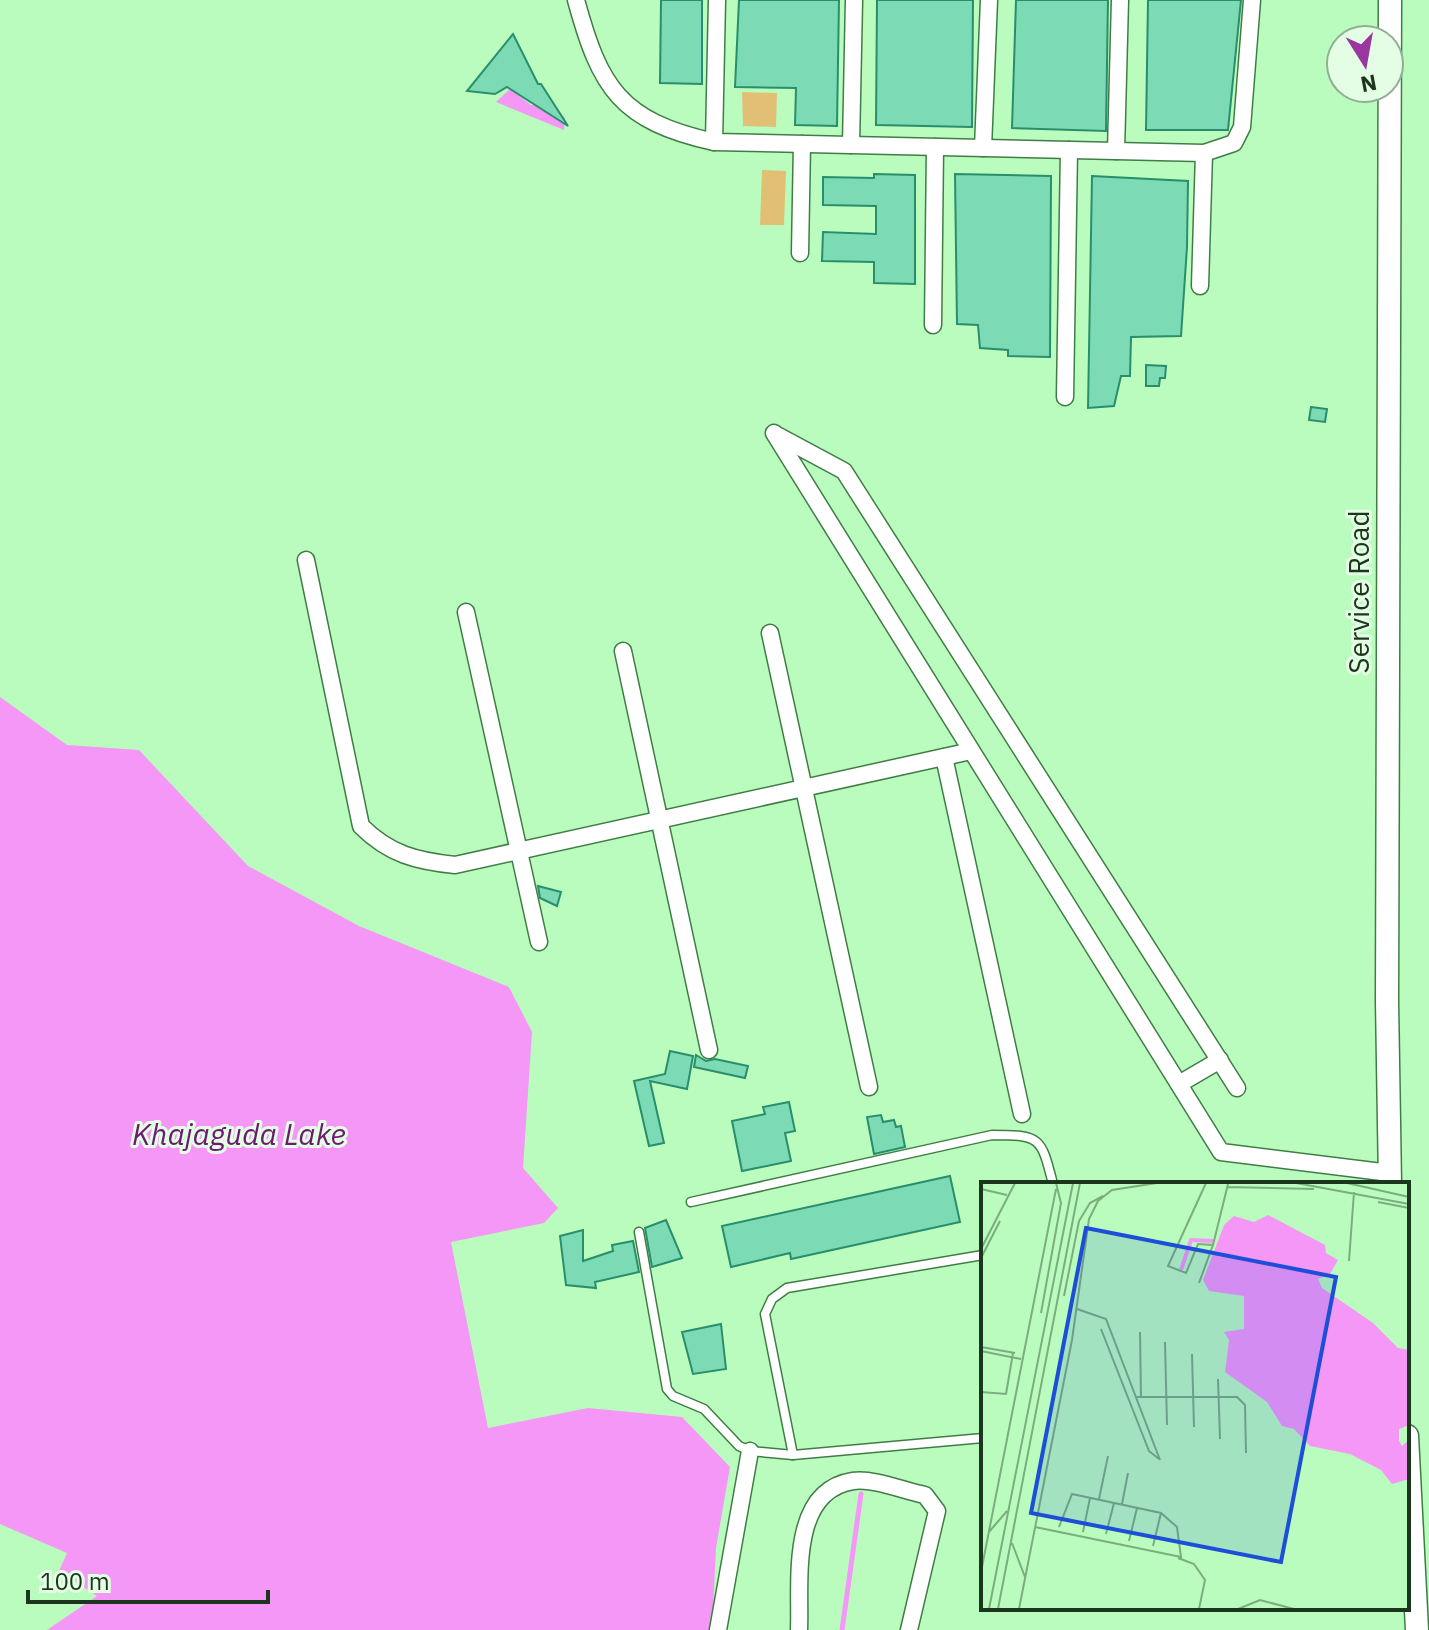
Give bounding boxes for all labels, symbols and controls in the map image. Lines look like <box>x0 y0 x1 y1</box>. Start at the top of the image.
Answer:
north arrow <box>1325 24 1405 104</box>
text: N <box>1358 68 1380 100</box>
street label: Service Road <box>1340 510 1377 674</box>
water label: Khajaguda Lake <box>132 1114 346 1153</box>
inset map <box>981 1182 1409 1610</box>
scale bar <box>28 1554 268 1604</box>
text: 100 m <box>40 1565 110 1597</box>

